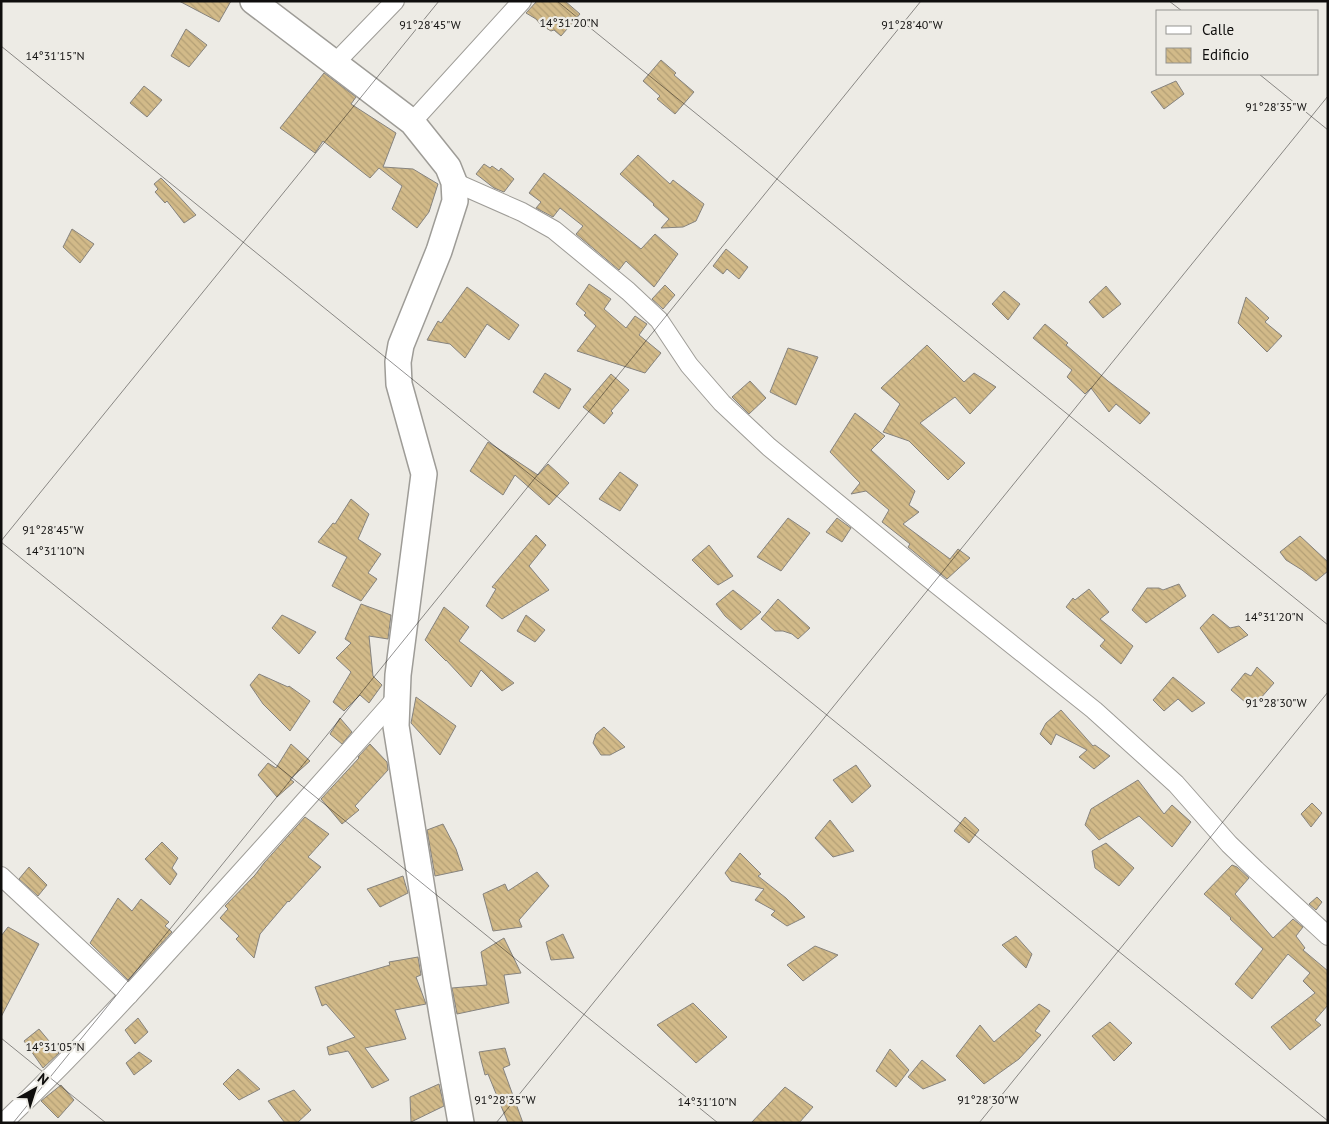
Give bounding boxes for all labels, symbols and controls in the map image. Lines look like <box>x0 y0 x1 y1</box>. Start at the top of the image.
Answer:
legend <box>1156 10 1319 75</box>
text: 14°31'20"N <box>539 15 599 30</box>
text: 91°28'45"W <box>399 17 461 32</box>
text: 91°28'40"W <box>881 17 943 32</box>
text: Calle <box>1202 20 1234 39</box>
text: Edificio <box>1202 45 1249 64</box>
text: 14°31'15"N <box>25 48 85 63</box>
text: 91°28'35"W <box>1245 99 1307 114</box>
text: 91°28'45"W <box>22 522 84 537</box>
text: 14°31'10"N <box>25 543 85 558</box>
text: 14°31'20"N <box>1244 609 1304 624</box>
text: 91°28'30"W <box>1245 695 1307 710</box>
text: 14°31'05"N <box>25 1039 85 1054</box>
north arrow <box>10 1064 60 1114</box>
text: N <box>34 1069 52 1089</box>
text: 91°28'35"W <box>474 1092 536 1107</box>
text: 91°28'30"W <box>957 1092 1019 1107</box>
text: 14°31'10"N <box>677 1094 737 1109</box>

